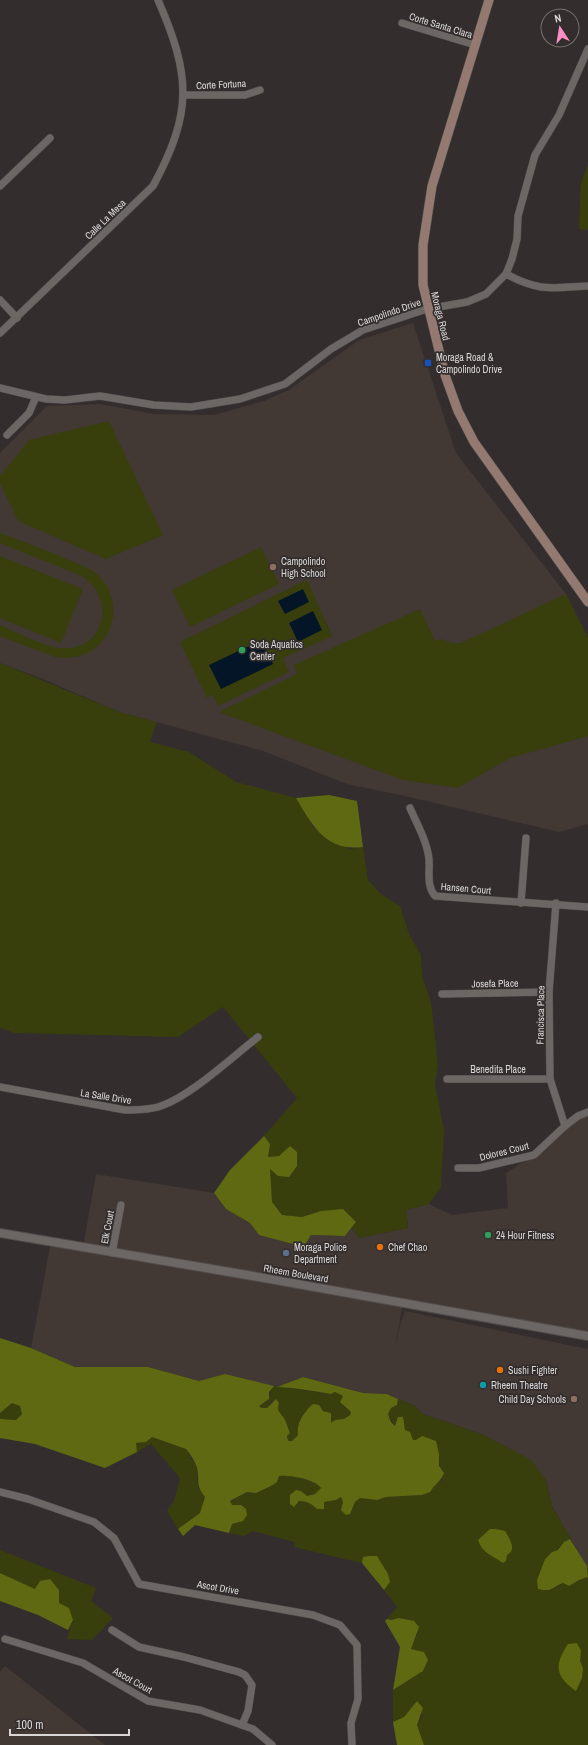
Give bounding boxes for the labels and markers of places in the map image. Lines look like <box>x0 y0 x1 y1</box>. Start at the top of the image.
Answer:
place label: Moraga Road & Campolindo Drive <box>436 351 503 376</box>
marker: Moraga Road & Campolindo Drive <box>423 358 433 368</box>
place label: Campolindo High School <box>281 555 326 580</box>
marker: Campolindo High School <box>268 562 278 572</box>
place label: Soda Aquatics Center <box>250 638 303 663</box>
marker: Soda Aquatics Center <box>237 645 247 655</box>
place label: 24 Hour Fitness <box>496 1229 554 1242</box>
marker: 24 Hour Fitness <box>483 1230 493 1240</box>
place label: Moraga Police Department <box>294 1241 347 1266</box>
place label: Chef Chao <box>388 1241 428 1254</box>
marker: Chef Chao <box>375 1242 385 1252</box>
marker: Moraga Police Department <box>281 1248 291 1258</box>
place label: Sushi Fighter <box>508 1364 558 1377</box>
marker: Sushi Fighter <box>495 1365 505 1375</box>
place label: Rheem Theatre <box>491 1379 548 1392</box>
marker: Rheem Theatre <box>478 1380 488 1390</box>
place label: Child Day Schools <box>499 1393 566 1406</box>
marker: Child Day Schools <box>569 1394 579 1404</box>

